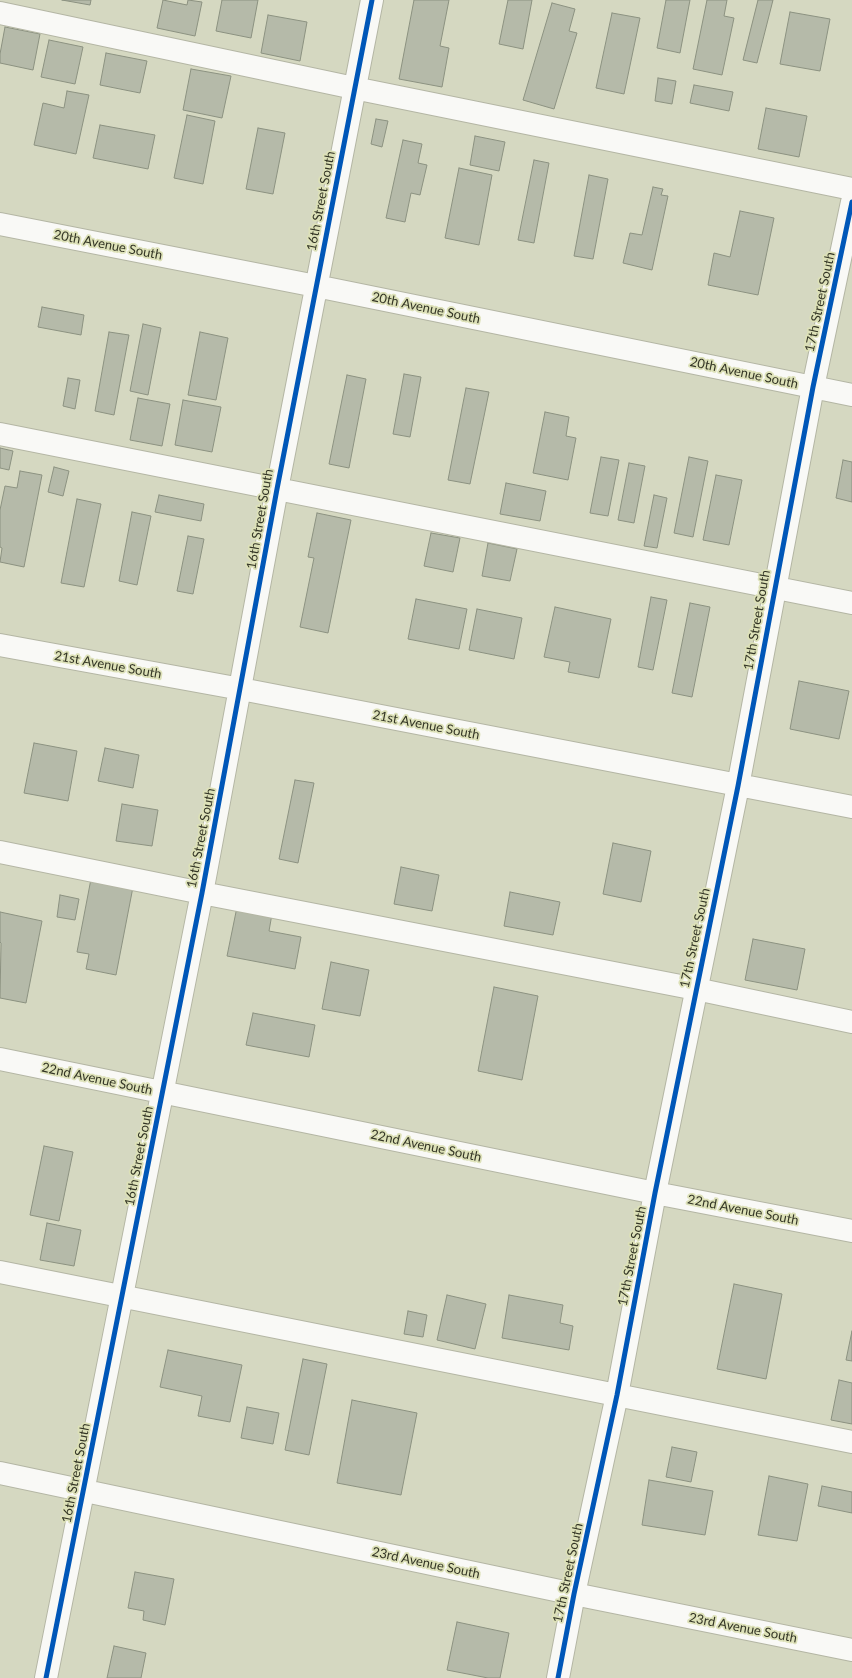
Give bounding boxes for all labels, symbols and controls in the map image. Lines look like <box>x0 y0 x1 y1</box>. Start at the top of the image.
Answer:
street label: 16th Street South <box>304 150 338 252</box>
street label: 20th Avenue South <box>52 227 164 263</box>
street label: 17th Street South <box>802 251 838 353</box>
street label: 20th Avenue South <box>370 289 482 327</box>
street label: 20th Avenue South <box>688 354 800 392</box>
street label: 16th Street South <box>244 468 276 570</box>
street label: 17th Street South <box>741 569 773 671</box>
street label: 21st Avenue South <box>53 648 163 682</box>
street label: 21st Avenue South <box>371 707 481 743</box>
street label: 16th Street South <box>184 787 218 889</box>
street label: 17th Street South <box>677 887 713 989</box>
street label: 22nd Avenue South <box>40 1060 154 1098</box>
street label: 16th Street South <box>122 1105 156 1207</box>
street label: 22nd Avenue South <box>369 1127 483 1165</box>
street label: 22nd Avenue South <box>686 1192 800 1228</box>
street label: 17th Street South <box>615 1205 649 1307</box>
street label: 16th Street South <box>59 1422 93 1524</box>
street label: 17th Street South <box>550 1522 586 1624</box>
street label: 23rd Avenue South <box>371 1544 481 1582</box>
street label: 23rd Avenue South <box>687 1610 799 1646</box>

